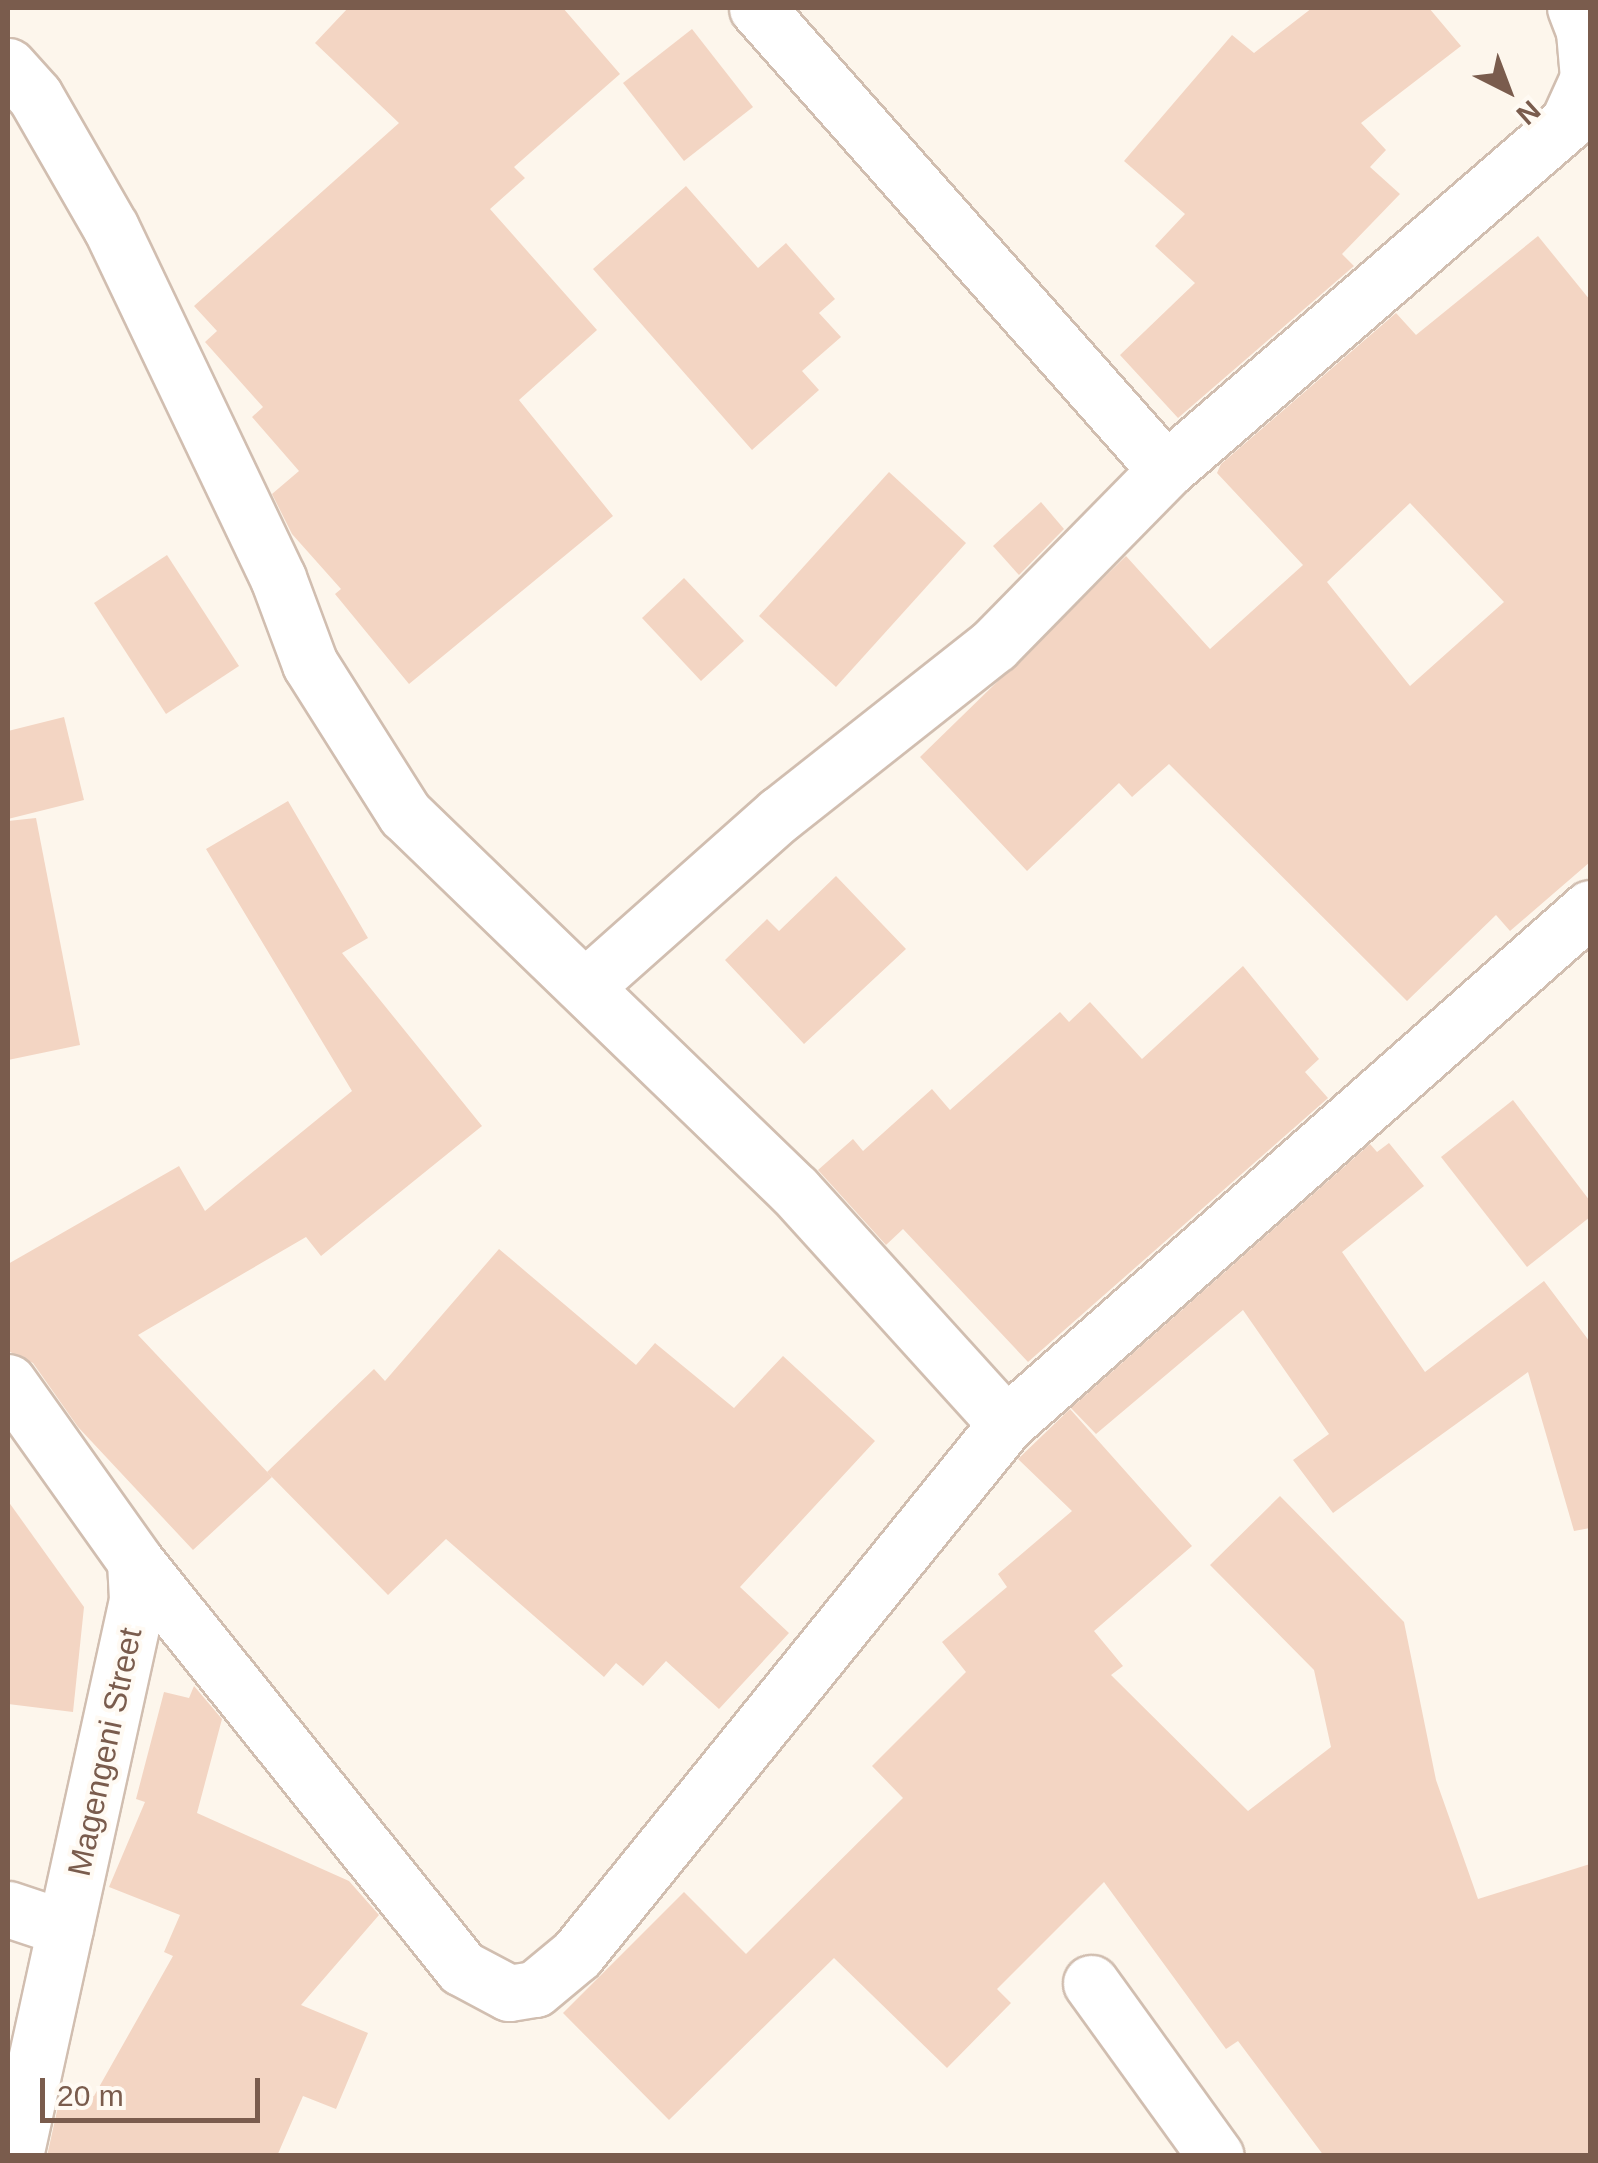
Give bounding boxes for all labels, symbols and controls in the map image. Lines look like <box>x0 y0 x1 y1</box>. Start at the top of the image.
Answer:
north arrow <box>1458 40 1558 140</box>
text: N <box>1511 94 1546 131</box>
street label: Magengeni Street <box>60 1624 150 1880</box>
scale bar <box>45 2058 265 2120</box>
text: 20 m <box>57 2079 124 2112</box>

